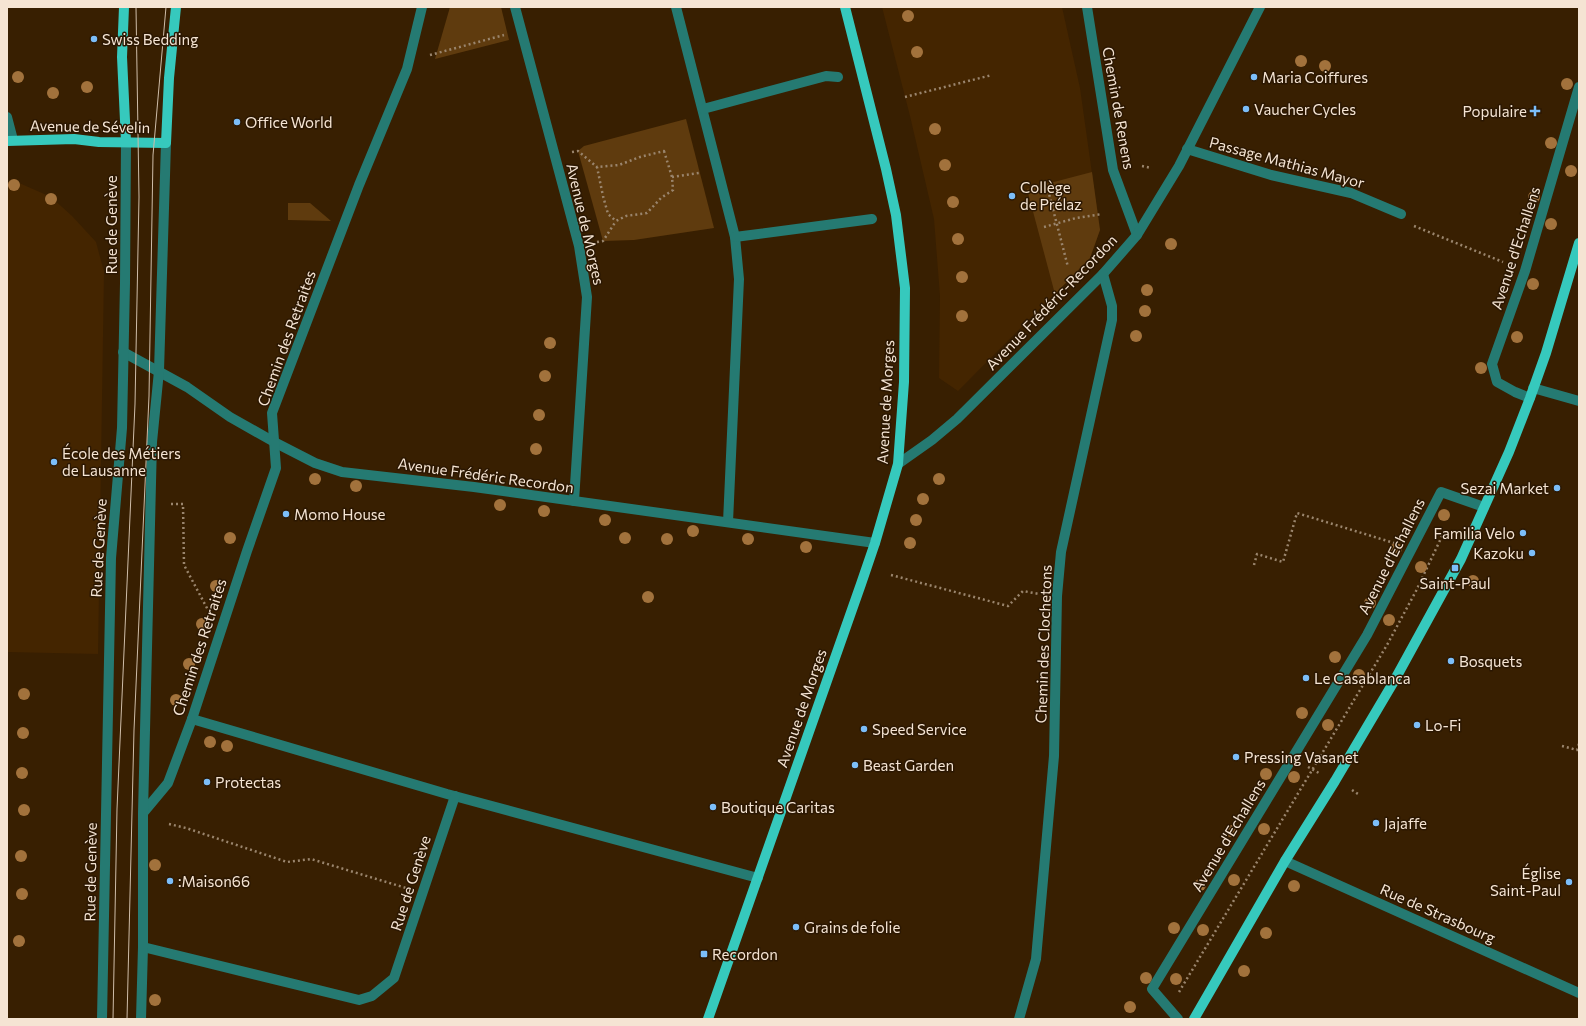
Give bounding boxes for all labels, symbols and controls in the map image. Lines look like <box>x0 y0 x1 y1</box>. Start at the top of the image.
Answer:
place label: Swiss Bedding <box>102 30 198 48</box>
marker: Swiss Bedding <box>89 34 99 44</box>
street label: Chemin de Renens <box>1099 45 1139 171</box>
place label: Maria Coiffures <box>1262 68 1368 86</box>
marker: Maria Coiffures <box>1249 72 1259 82</box>
place label: Vaucher Cycles <box>1254 100 1356 118</box>
place label: Populaire <box>1462 102 1527 120</box>
marker: Vaucher Cycles <box>1241 104 1251 114</box>
marker: Populaire <box>1530 106 1540 116</box>
place label: Office World <box>245 113 333 131</box>
street label: Avenue de Sévelin <box>30 116 150 136</box>
marker: Office World <box>232 117 242 127</box>
street label: Passage Mathias Mayor <box>1207 133 1367 191</box>
street label: Avenue de Morges <box>563 161 609 287</box>
street label: Rue de Genève <box>102 175 120 275</box>
place label: Collège de Prélaz <box>1020 178 1082 213</box>
street label: Avenue d'Echallens <box>1487 184 1543 312</box>
marker: Collège de Prélaz <box>1007 191 1017 201</box>
street label: Avenue Frédéric-Recordon <box>982 231 1120 373</box>
street label: Chemin des Retraites <box>253 267 319 408</box>
street label: Avenue de Morges <box>873 339 897 465</box>
place label: École des Métiers de Lausanne <box>62 443 181 479</box>
street label: Avenue Frédéric Recordon <box>397 454 575 496</box>
marker: École des Métiers de Lausanne <box>49 457 59 467</box>
place label: Sezai Market <box>1460 479 1549 497</box>
marker: Sezai Market <box>1552 483 1562 493</box>
street label: Avenue d'Echallens <box>1354 495 1428 617</box>
street label: Rue de Genève <box>86 498 110 598</box>
place label: Momo House <box>294 505 386 523</box>
marker: Momo House <box>281 509 291 519</box>
place label: Familia Velo <box>1434 524 1515 542</box>
marker: Familia Velo <box>1518 528 1528 538</box>
place label: Kazoku <box>1473 544 1524 562</box>
marker: Kazoku <box>1527 548 1537 558</box>
marker: Saint-Paul <box>1450 563 1460 573</box>
street label: Chemin des Clochetons <box>1031 564 1055 724</box>
place label: Saint-Paul <box>1419 574 1491 592</box>
street label: Chemin des Retraites <box>168 576 230 718</box>
street label: Avenue de Morges <box>772 646 830 770</box>
place label: Bosquets <box>1459 652 1522 670</box>
marker: Bosquets <box>1446 656 1456 666</box>
place label: Le Casablanca <box>1314 669 1411 687</box>
marker: Le Casablanca <box>1301 673 1311 683</box>
place label: Lo-Fi <box>1425 716 1461 734</box>
place label: Speed Service <box>872 720 967 738</box>
marker: Lo-Fi <box>1412 720 1422 730</box>
marker: Speed Service <box>859 724 869 734</box>
place label: Pressing Vasanet <box>1244 748 1359 766</box>
marker: Pressing Vasanet <box>1231 752 1241 762</box>
place label: Beast Garden <box>863 756 954 774</box>
marker: Beast Garden <box>850 760 860 770</box>
place label: Protectas <box>215 773 281 791</box>
street label: Avenue d'Echallens <box>1187 775 1269 895</box>
marker: Protectas <box>202 777 212 787</box>
place label: Boutique Caritas <box>721 798 835 816</box>
marker: Boutique Caritas <box>708 802 718 812</box>
place label: Jajaffe <box>1384 814 1427 832</box>
marker: Jajaffe <box>1371 818 1381 828</box>
street label: Rue de Genève <box>80 822 100 922</box>
street label: Rue de Genève <box>386 833 434 933</box>
place label: Église Saint-Paul <box>1490 863 1561 899</box>
place label: :Maison66 <box>178 872 250 890</box>
marker: :Maison66 <box>165 876 175 886</box>
marker: Église Saint-Paul <box>1564 877 1574 887</box>
street label: Rue de Strasbourg <box>1378 880 1498 946</box>
place label: Grains de folie <box>804 918 900 936</box>
marker: Grains de folie <box>791 922 801 932</box>
place label: Recordon <box>712 945 778 963</box>
marker: Recordon <box>699 949 709 959</box>

